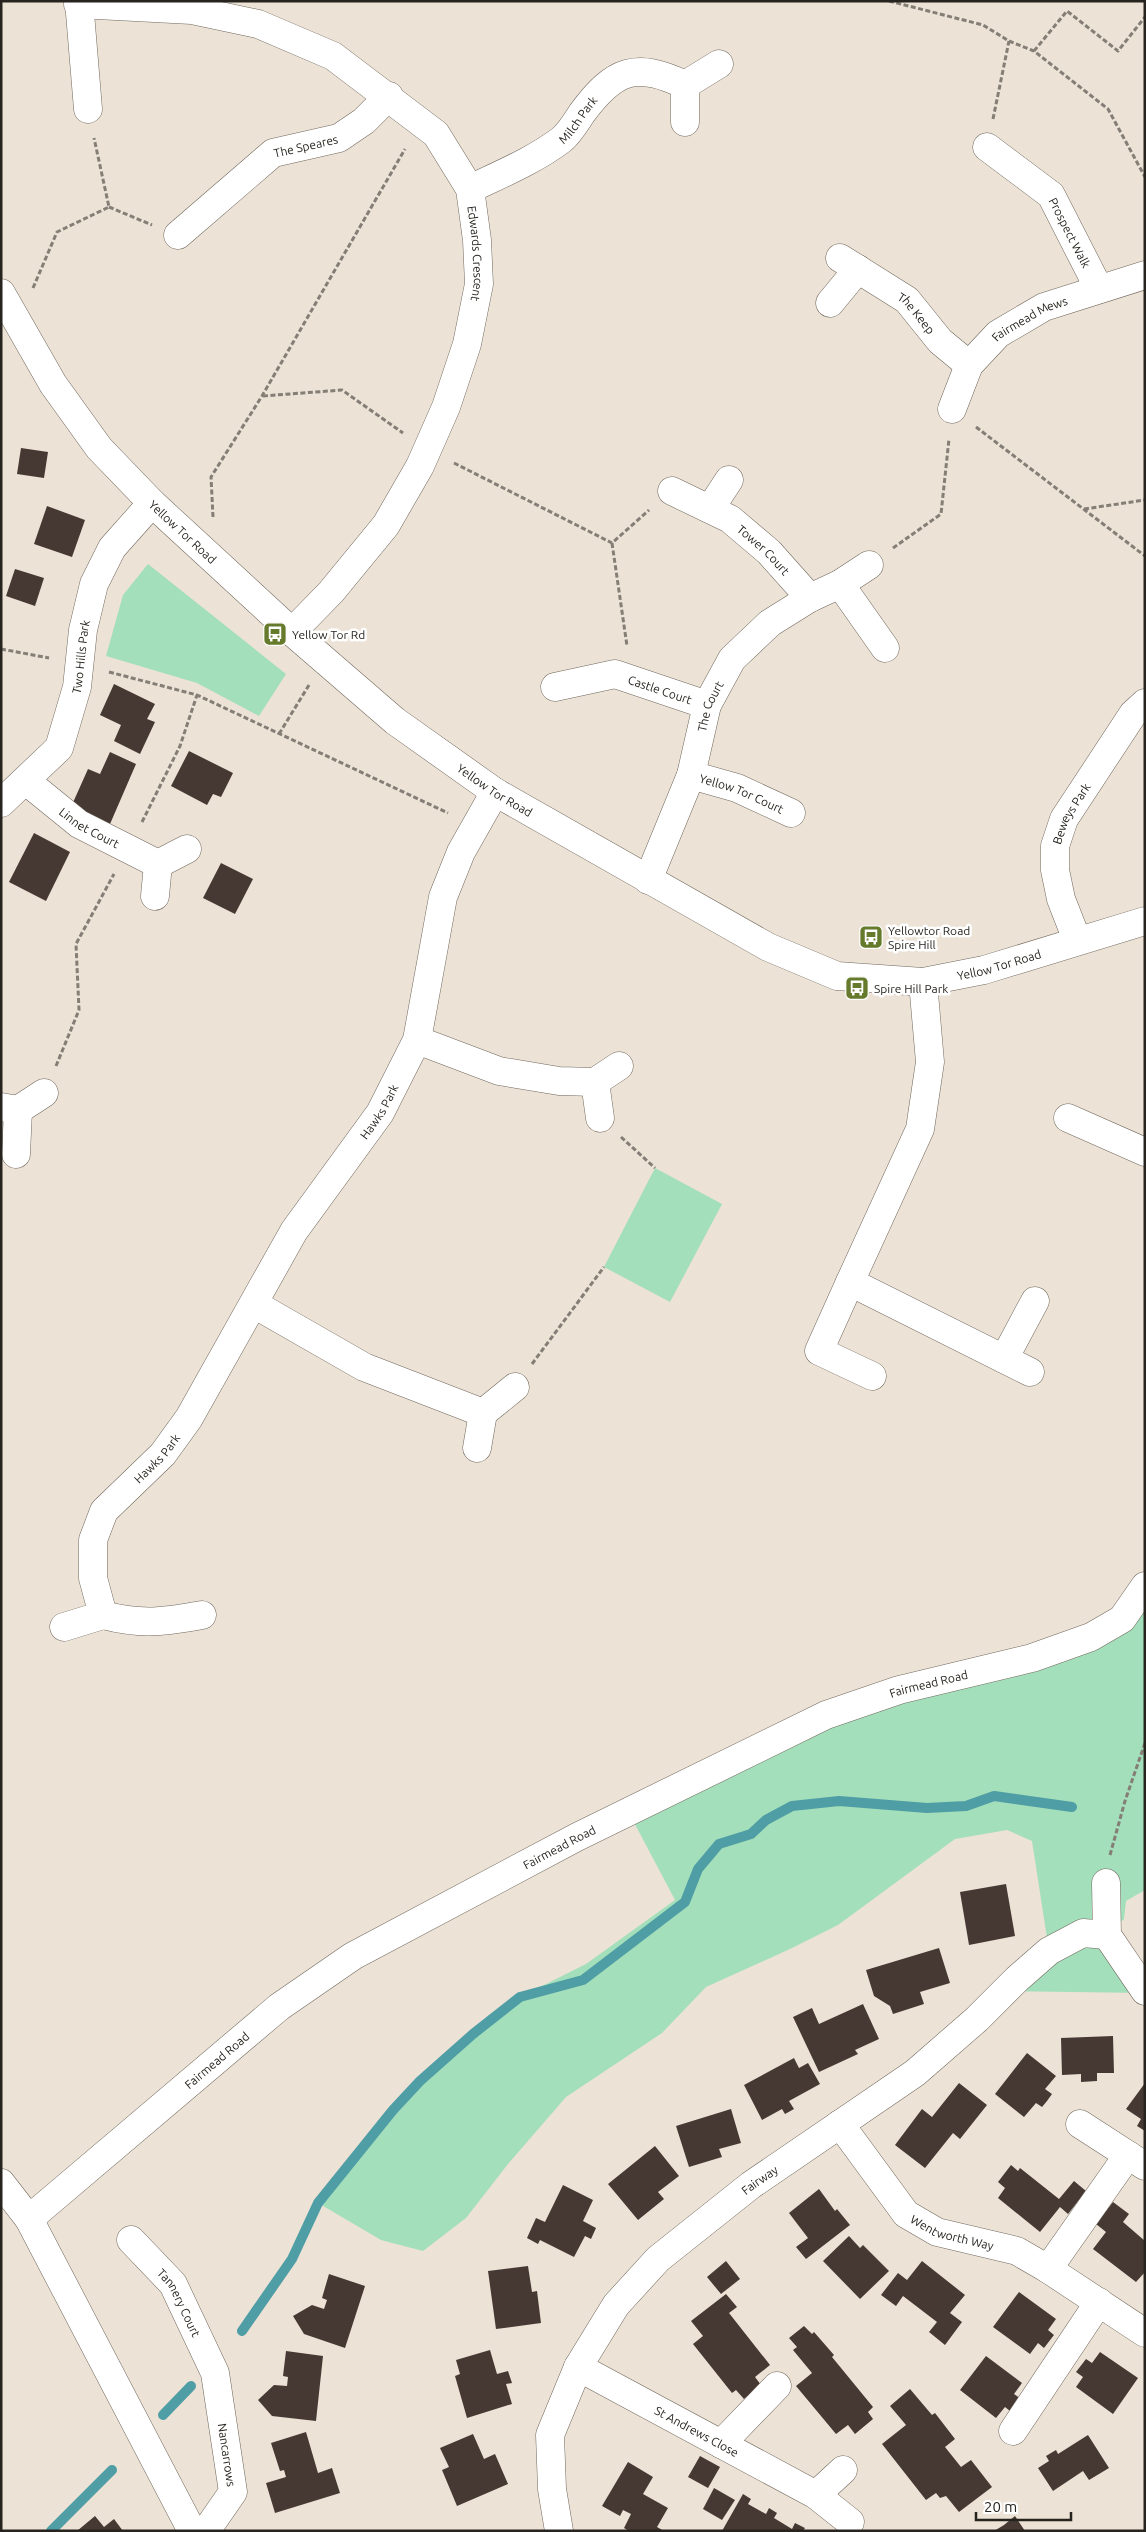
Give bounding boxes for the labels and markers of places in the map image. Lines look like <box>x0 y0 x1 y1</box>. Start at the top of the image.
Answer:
bus stop icon: Yellow Tor Rd <box>262 621 288 647</box>
place label: Yellow Tor Rd <box>292 628 365 641</box>
bus stop icon: Yellowtor Road Spire Hill <box>858 924 884 950</box>
place label: Yellowtor Road Spire Hill <box>888 924 970 951</box>
bus stop icon: Spire Hill Park <box>844 975 870 1001</box>
place label: Spire Hill Park <box>874 982 948 995</box>

